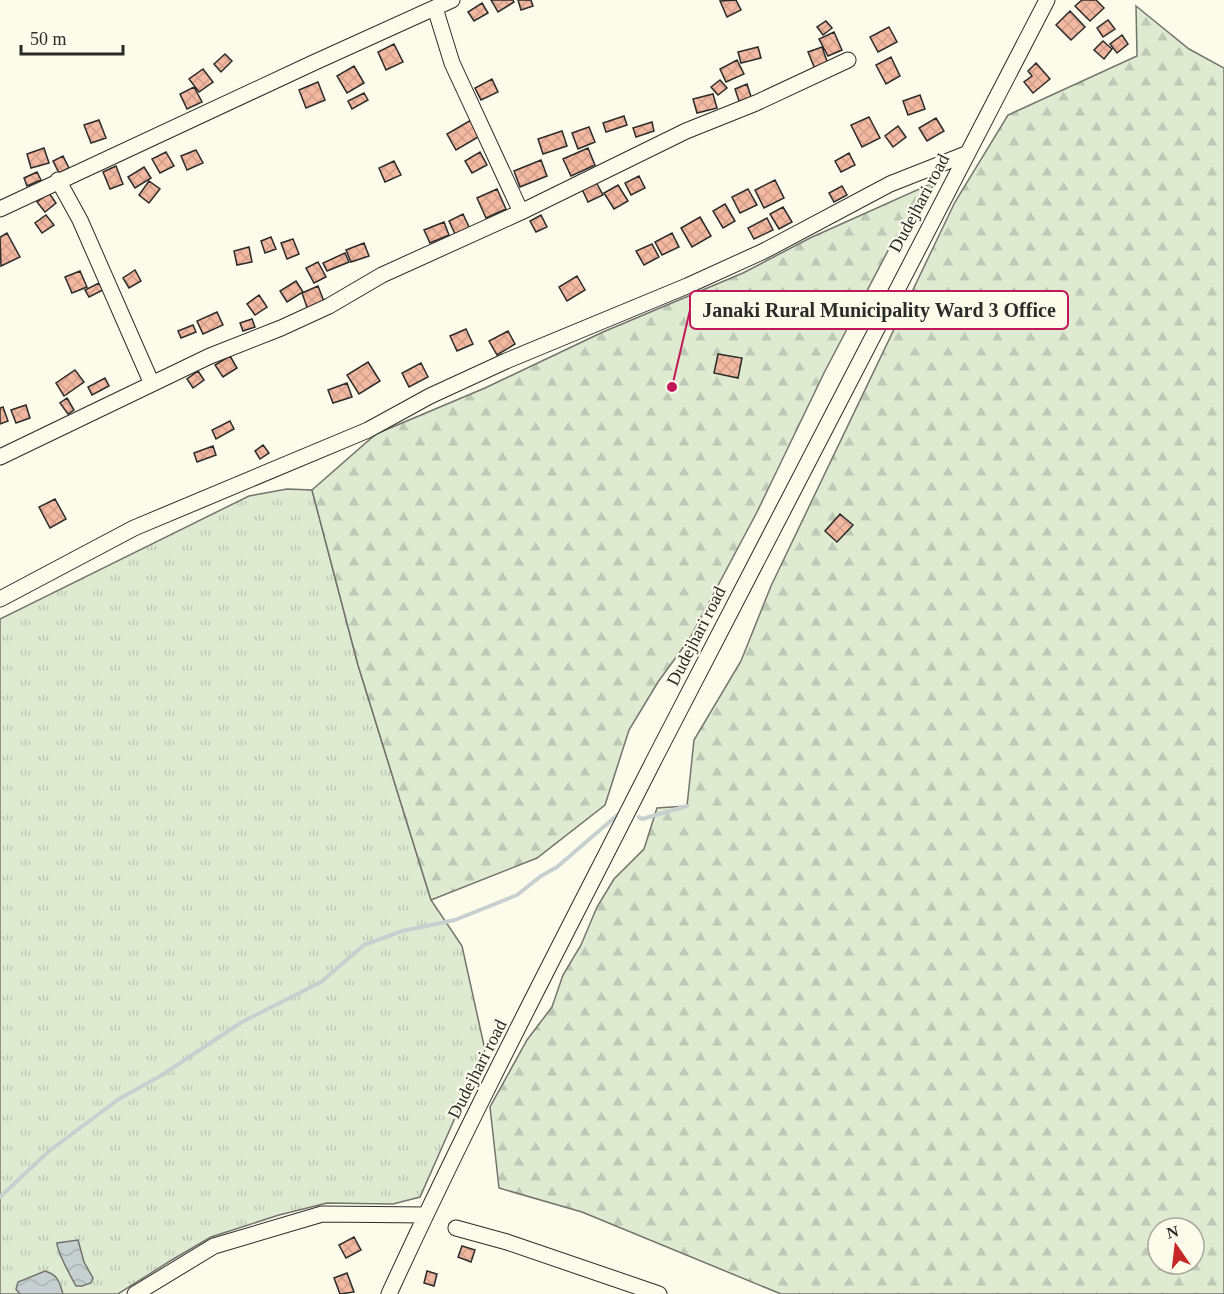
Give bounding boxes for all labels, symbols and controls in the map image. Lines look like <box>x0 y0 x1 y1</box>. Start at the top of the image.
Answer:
scale bar <box>21 18 123 56</box>
text: 50 m <box>30 29 67 49</box>
street label: Dudejhari road <box>885 150 953 256</box>
callout: Janaki Rural Municipality Ward 3 Office <box>690 291 1068 329</box>
text: Janaki Rural Municipality Ward 3 Office <box>702 299 1056 322</box>
street label: Dudejhari road <box>662 583 730 689</box>
street label: Dudejhari road <box>443 1016 511 1122</box>
north arrow <box>1146 1216 1206 1276</box>
text: N <box>1165 1222 1181 1242</box>

